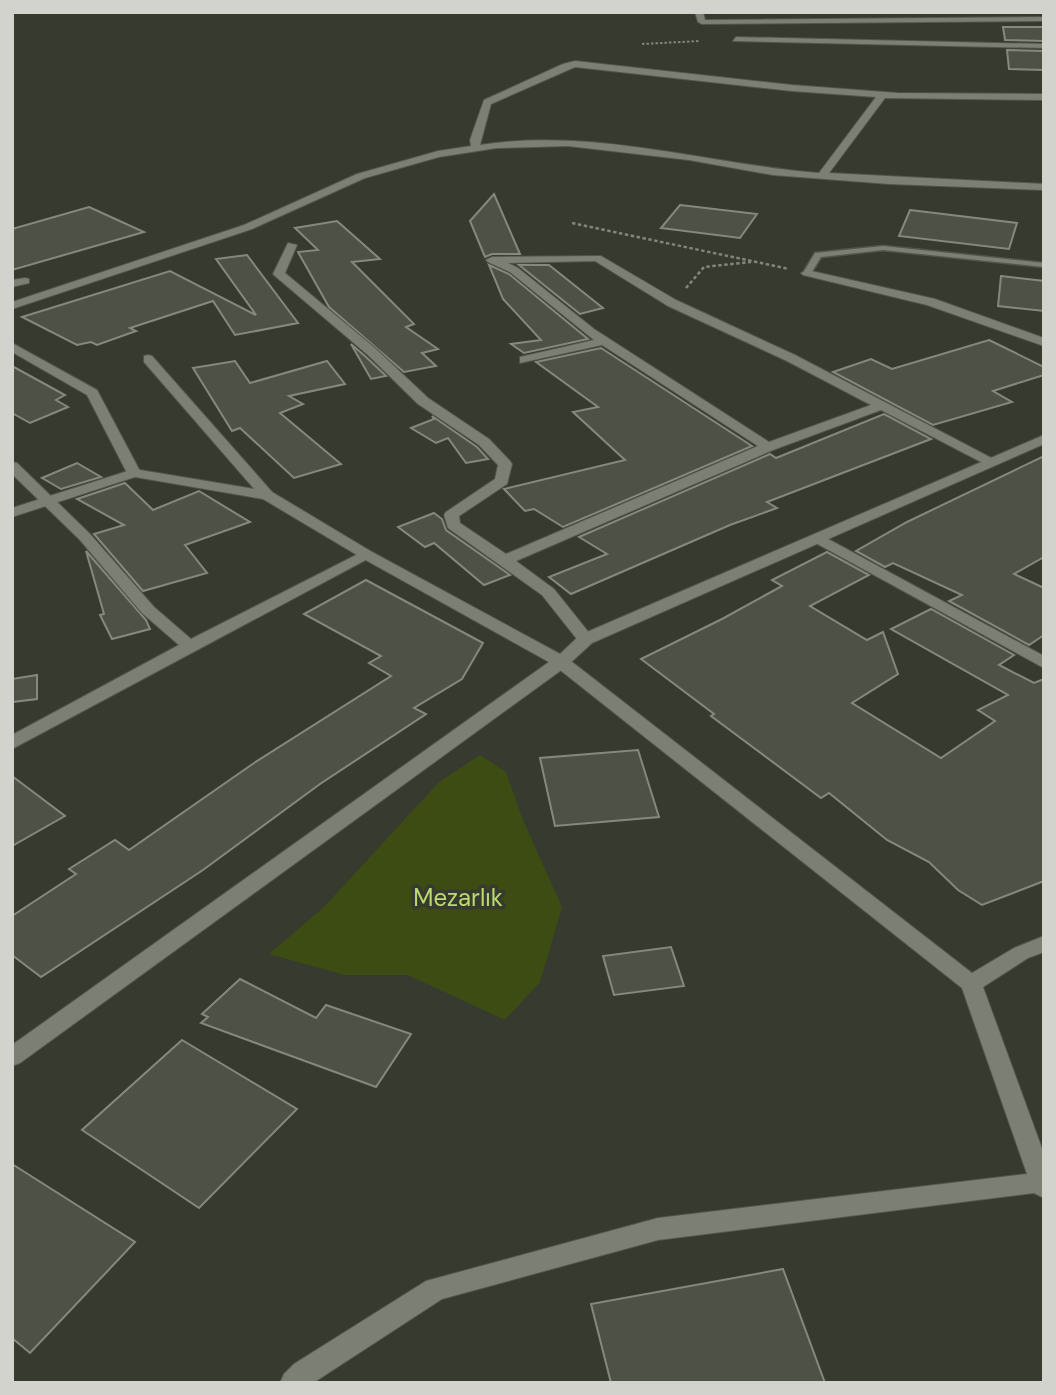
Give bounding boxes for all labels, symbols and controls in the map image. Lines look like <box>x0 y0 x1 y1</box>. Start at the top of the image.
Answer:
park label: Mezarlık <box>413 882 503 913</box>

